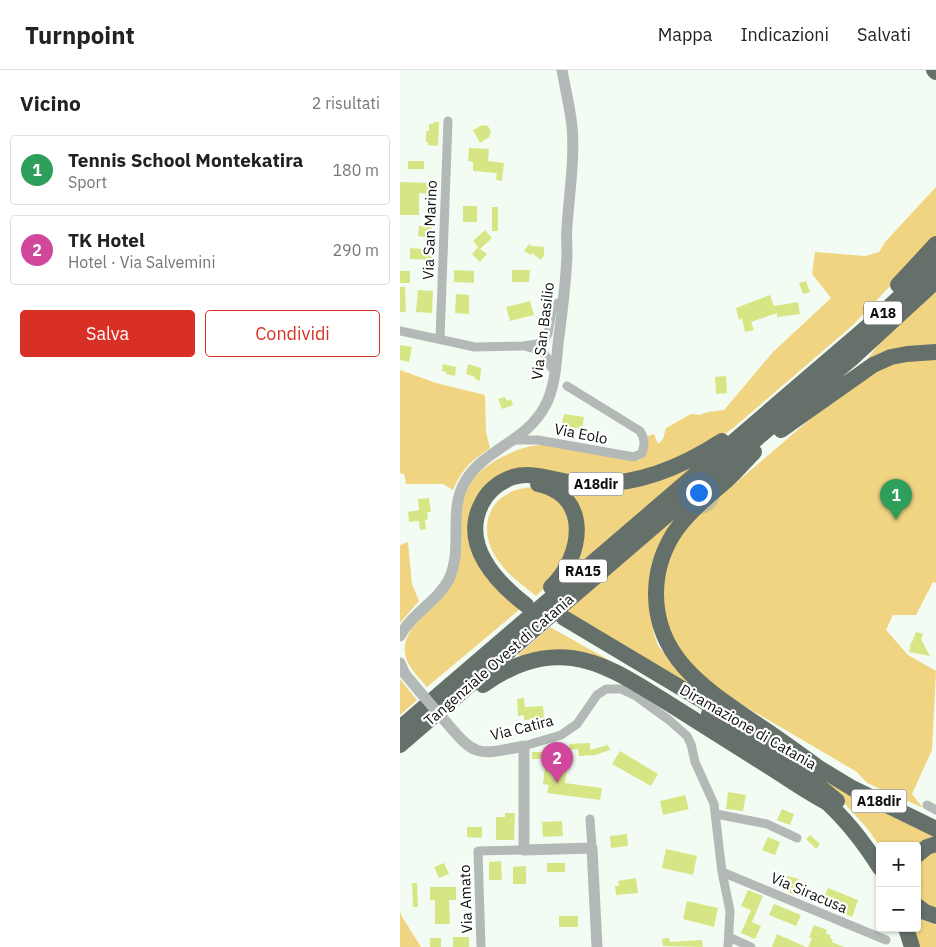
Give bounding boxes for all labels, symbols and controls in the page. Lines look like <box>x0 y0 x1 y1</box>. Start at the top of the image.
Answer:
text: Turnpoint <box>25 19 135 51</box>
text: Mappa <box>658 23 712 46</box>
text: Indicazioni <box>740 23 829 46</box>
text: Salvati <box>857 23 911 46</box>
text: Vicino <box>20 89 81 117</box>
text: 2 risultati <box>312 93 380 113</box>
text: Tennis School Montekatira <box>68 148 303 172</box>
text: 1 <box>32 160 42 180</box>
text: 180 m <box>332 160 379 180</box>
text: Sport <box>68 172 107 192</box>
street label: Via San Marino <box>418 180 441 280</box>
text: TK Hotel <box>68 228 145 252</box>
text: 2 <box>32 240 42 260</box>
text: 290 m <box>332 240 379 260</box>
text: Hotel · Via Salvemini <box>68 252 215 272</box>
street label: Via San Basilio <box>527 281 558 381</box>
road number: A18 <box>864 302 902 324</box>
button: Salva <box>20 310 195 357</box>
button: Condividi <box>205 310 380 357</box>
street label: Via Eolo <box>553 419 609 448</box>
road number: A18dir <box>568 472 624 496</box>
pin: 1 <box>880 479 912 520</box>
your location <box>686 480 712 506</box>
road number: RA15 <box>559 560 607 582</box>
street label: Tangenziale Ovest di Catania <box>420 589 577 730</box>
street label: Diramazione di Catania <box>677 680 820 773</box>
street label: Via Catira <box>488 711 555 745</box>
pin: 2 <box>541 742 573 783</box>
road number: A18dir <box>852 789 906 812</box>
map controls <box>876 842 921 932</box>
button: + <box>876 842 921 887</box>
street label: Via Amato <box>455 864 476 934</box>
street label: Via Siracusa <box>768 868 851 917</box>
button: − <box>876 887 921 932</box>

